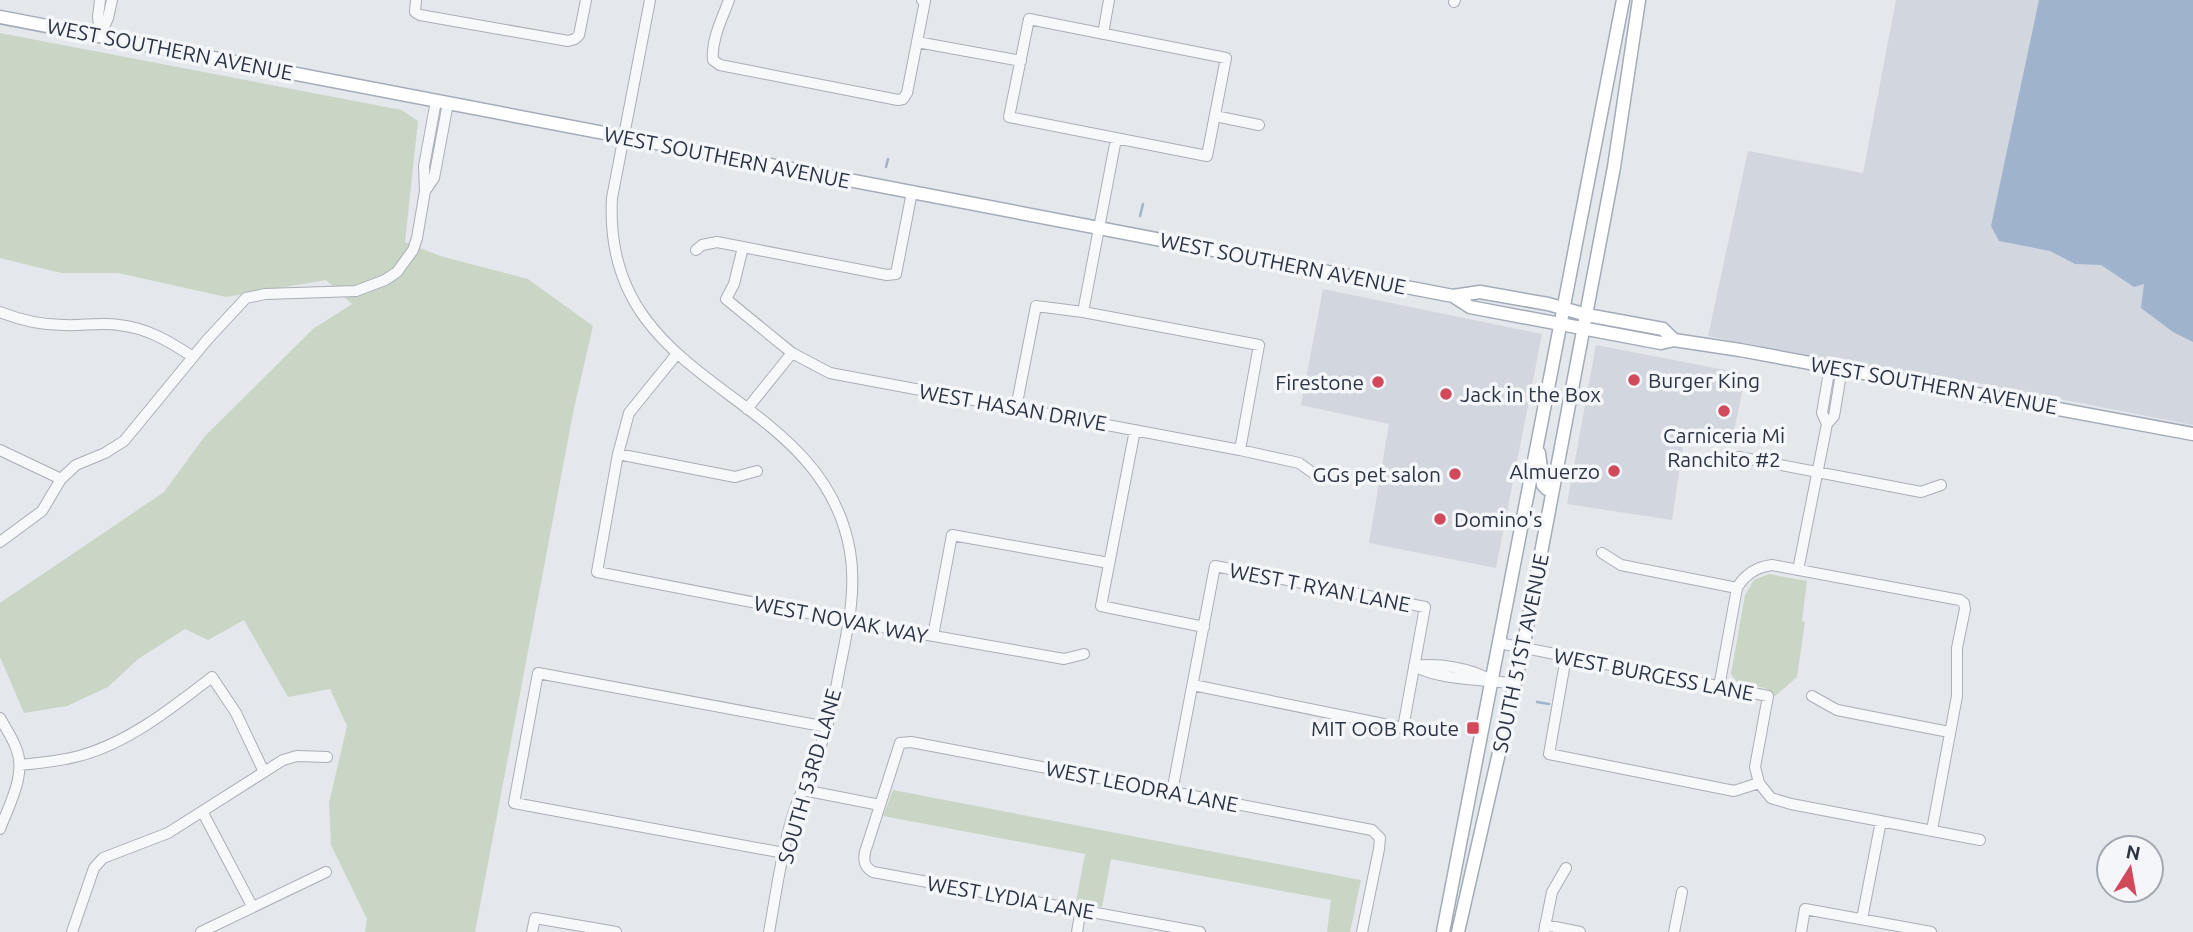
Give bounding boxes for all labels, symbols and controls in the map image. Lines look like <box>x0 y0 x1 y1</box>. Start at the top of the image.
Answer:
street label: WEST SOUTHERN AVENUE <box>45 13 295 85</box>
street label: WEST SOUTHERN AVENUE <box>602 121 852 193</box>
street label: WEST SOUTHERN AVENUE <box>1158 227 1408 299</box>
street label: WEST SOUTHERN AVENUE <box>1809 351 2059 419</box>
place label: Burger King <box>1648 368 1760 392</box>
place label: Firestone <box>1275 370 1364 394</box>
marker: Burger King <box>1626 372 1642 388</box>
marker: Firestone <box>1370 374 1386 390</box>
street label: WEST HASAN DRIVE <box>917 379 1109 435</box>
place label: Jack in the Box <box>1460 382 1601 406</box>
marker: Jack in the Box <box>1438 386 1454 402</box>
marker: Carniceria Mi Ranchito #2 <box>1716 403 1732 419</box>
place label: Carniceria Mi Ranchito #2 <box>1663 423 1785 471</box>
place label: Almuerzo <box>1509 459 1600 483</box>
place label: GGs pet salon <box>1313 462 1441 486</box>
marker: Almuerzo <box>1606 463 1622 479</box>
marker: GGs pet salon <box>1447 466 1463 482</box>
place label: Domino's <box>1454 507 1542 531</box>
marker: Domino's <box>1432 511 1448 527</box>
street label: SOUTH 51ST AVENUE <box>1487 551 1553 755</box>
street label: WEST T RYAN LANE <box>1227 558 1413 616</box>
street label: WEST NOVAK WAY <box>752 590 930 648</box>
street label: WEST BURGESS LANE <box>1552 643 1756 705</box>
street label: SOUTH 53RD LANE <box>773 686 845 866</box>
place label: MIT OOB Route <box>1311 716 1459 740</box>
marker: MIT OOB Route <box>1465 720 1481 736</box>
street label: WEST LEODRA LANE <box>1044 756 1240 816</box>
north arrow <box>2095 834 2165 904</box>
text: N <box>2124 840 2142 864</box>
street label: WEST LYDIA LANE <box>925 870 1097 924</box>

